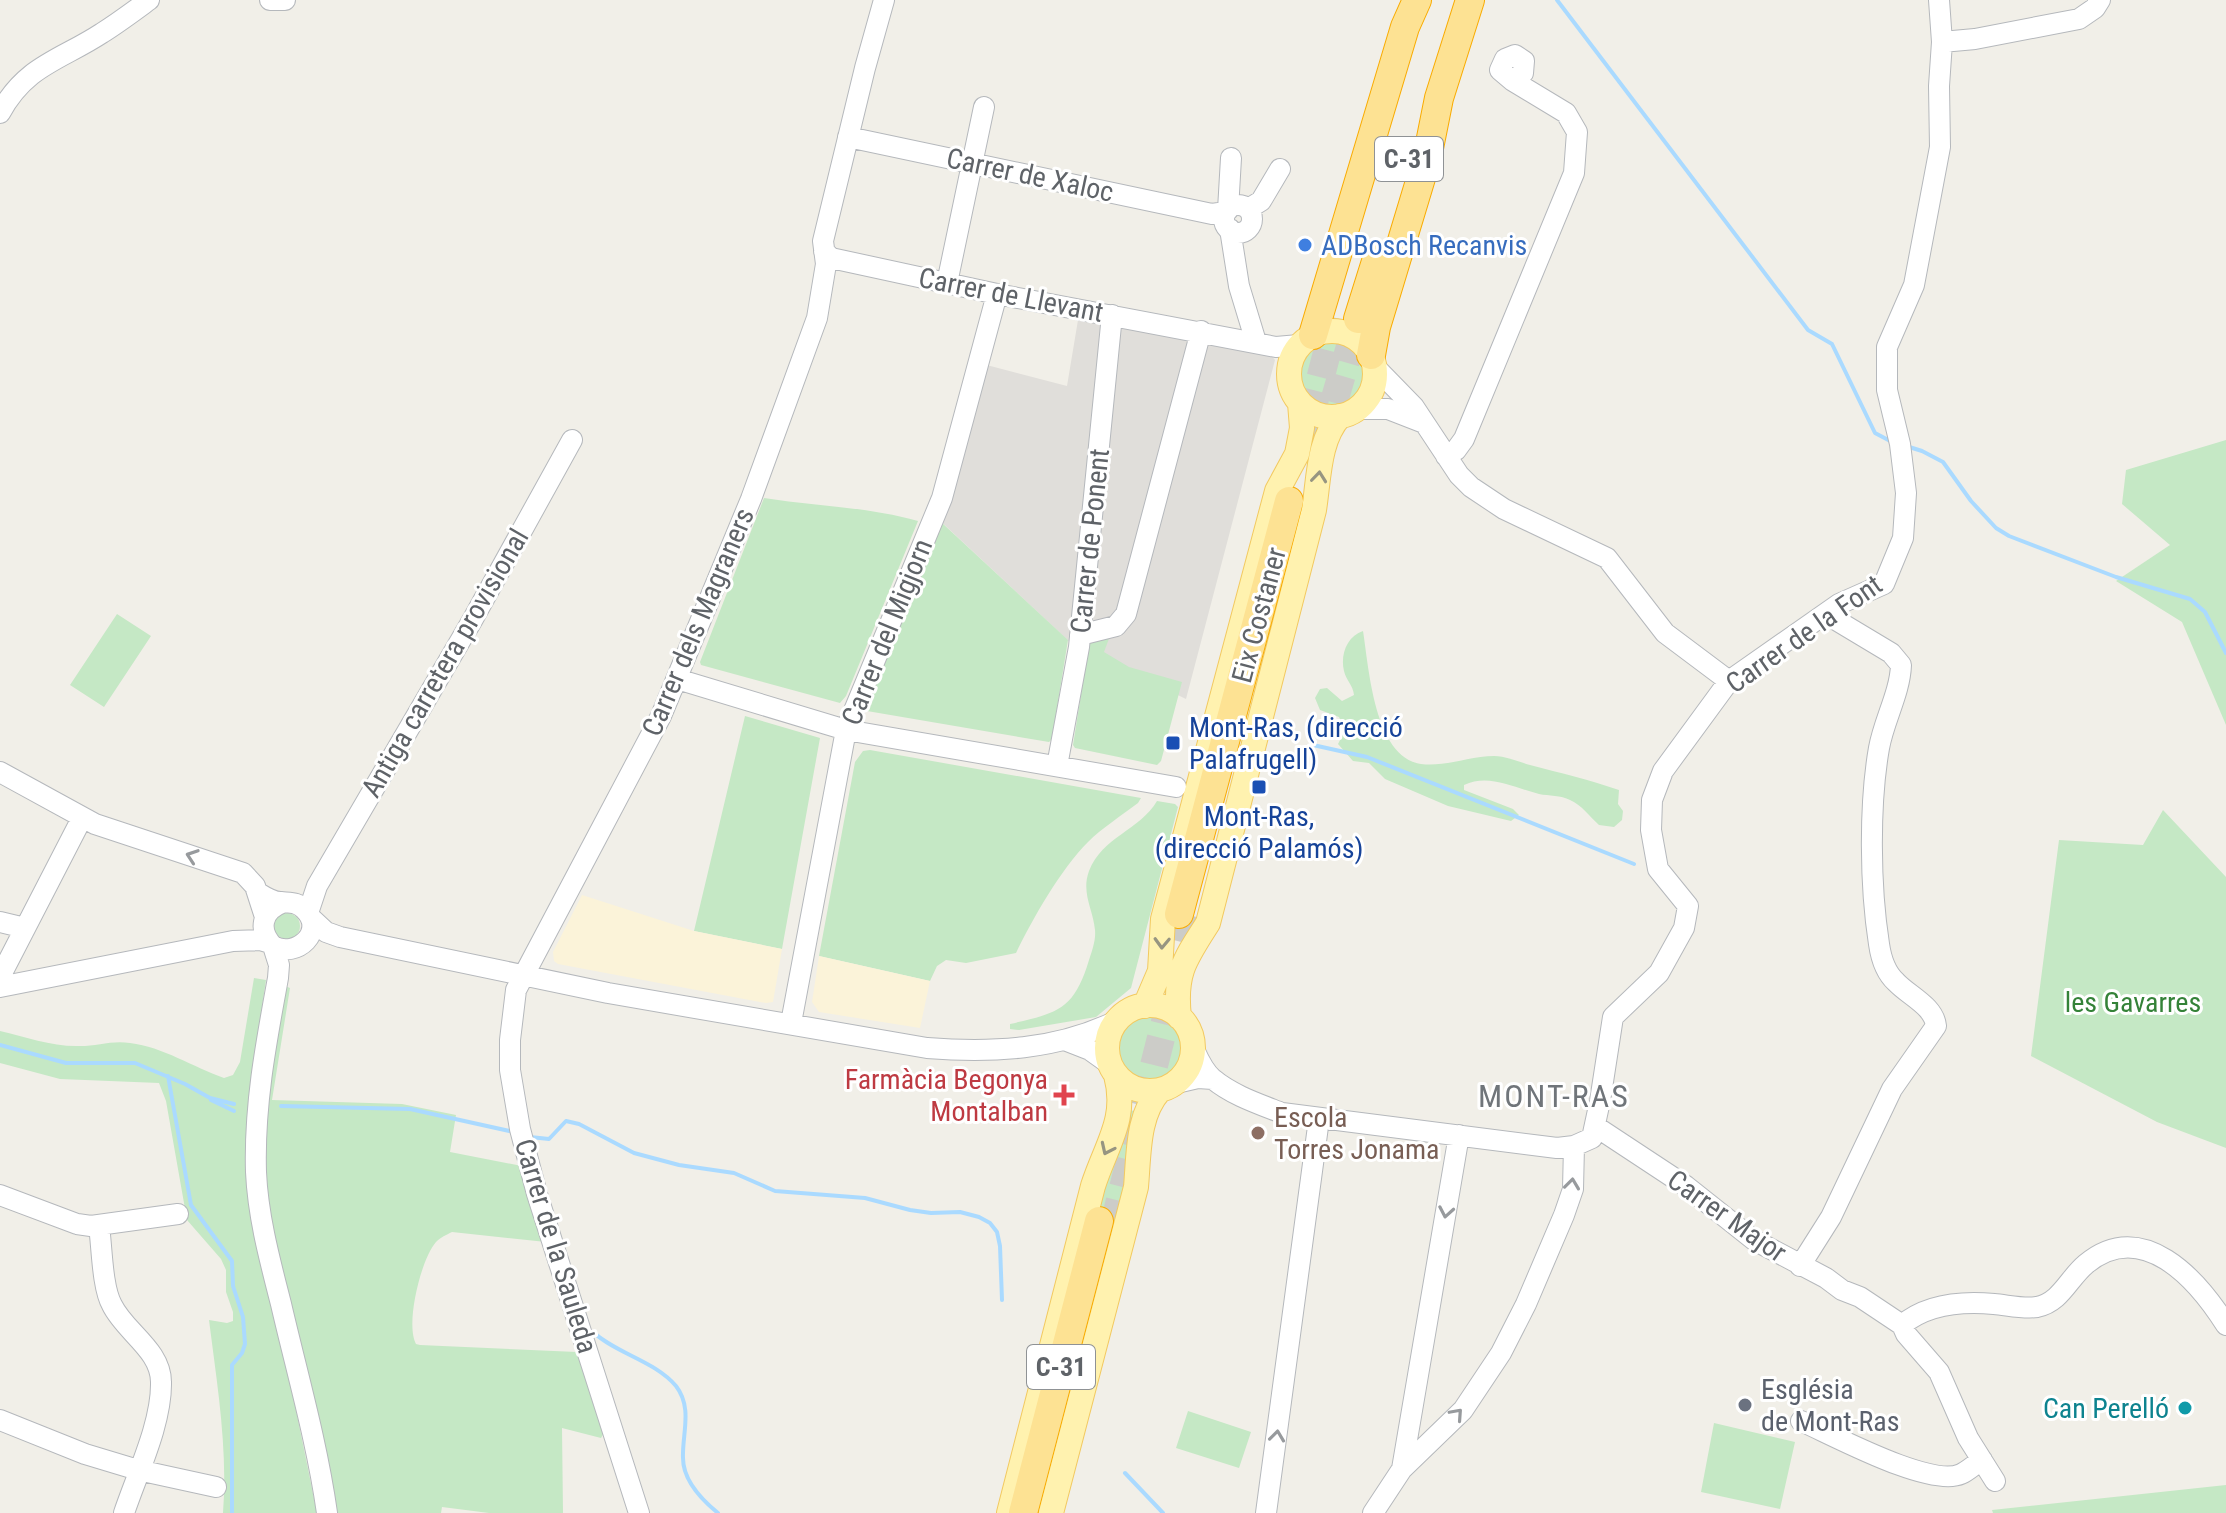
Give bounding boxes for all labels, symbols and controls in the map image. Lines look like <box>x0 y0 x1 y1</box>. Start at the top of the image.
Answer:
road number: C-31 <box>1375 137 1443 181</box>
street label: Carrer de Xaloc <box>943 141 1117 209</box>
place label: ADBosch Recanvis <box>1321 229 1527 262</box>
marker: ADBosch Recanvis <box>1296 236 1314 254</box>
street label: Carrer de Llevant <box>916 261 1106 329</box>
street label: Carrer de Ponent <box>1064 447 1116 635</box>
one-way arrow <box>1310 470 1327 483</box>
street label: Carrer dels Magraners <box>635 503 761 741</box>
street label: Antiga carretera provisional <box>355 523 535 803</box>
street label: Carrer del Migjorn <box>835 534 939 730</box>
street label: Eix Costaner <box>1225 544 1293 686</box>
street label: Carrer de la Font <box>1720 568 1888 700</box>
place label: Mont-Ras, (direcció Palafrugell) <box>1189 711 1403 776</box>
marker: Mont-Ras, (direcció Palafrugell) <box>1164 734 1182 752</box>
marker: Mont-Ras, (direcció Palamós) <box>1250 778 1268 796</box>
place label: Mont-Ras, (direcció Palamós) <box>1155 800 1363 865</box>
one-way arrow <box>186 849 200 865</box>
one-way arrow <box>1153 937 1170 950</box>
park label: les Gavarres <box>2065 986 2201 1019</box>
place label: Farmàcia Begonya Montalban <box>845 1063 1048 1128</box>
district label: MONT-RAS <box>1478 1077 1630 1115</box>
marker: Farmàcia Begonya Montalban <box>1055 1086 1073 1104</box>
place label: Escola Torres Jonama <box>1274 1101 1439 1166</box>
marker: Escola Torres Jonama <box>1249 1124 1267 1142</box>
street label: Carrer de la Sauleda <box>508 1135 604 1357</box>
one-way arrow <box>1101 1141 1117 1156</box>
street label: Carrer Major <box>1661 1163 1793 1269</box>
one-way arrow <box>1563 1177 1580 1190</box>
one-way arrow <box>1439 1205 1456 1218</box>
road number: C-31 <box>1027 1345 1095 1389</box>
place label: Església de Mont-Ras <box>1761 1373 1899 1438</box>
place label: Can Perelló <box>2043 1392 2169 1425</box>
marker: Església de Mont-Ras <box>1736 1396 1754 1414</box>
marker: Can Perelló <box>2176 1399 2194 1417</box>
one-way arrow <box>1448 1409 1462 1424</box>
one-way arrow <box>1268 1429 1285 1442</box>

